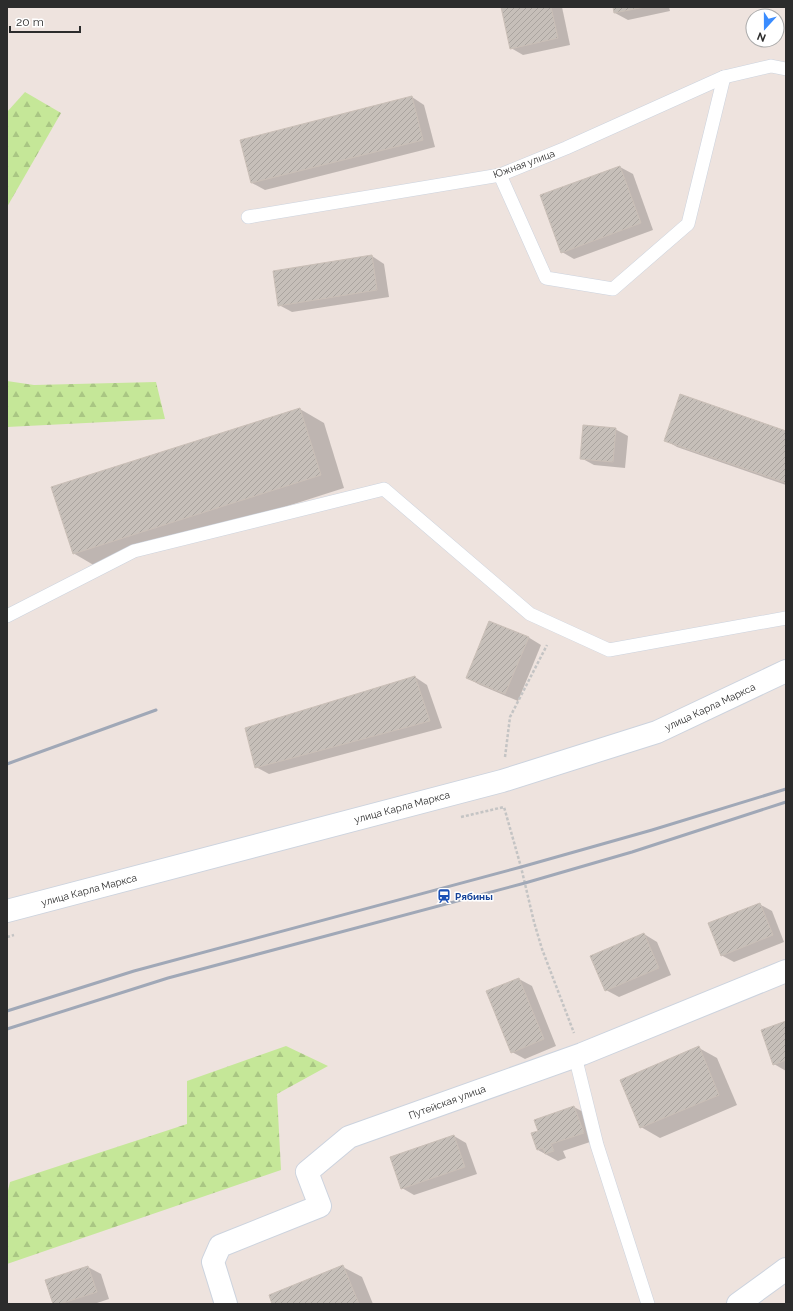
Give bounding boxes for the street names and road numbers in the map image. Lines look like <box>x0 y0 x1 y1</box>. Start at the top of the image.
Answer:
street label: Южная улица <box>492 148 556 180</box>
street label: улица Карла Маркса <box>663 681 757 733</box>
street label: улица Карла Маркса <box>353 789 451 825</box>
street label: улица Карла Маркса <box>40 872 138 908</box>
street label: Путейская улица <box>407 1083 487 1121</box>

